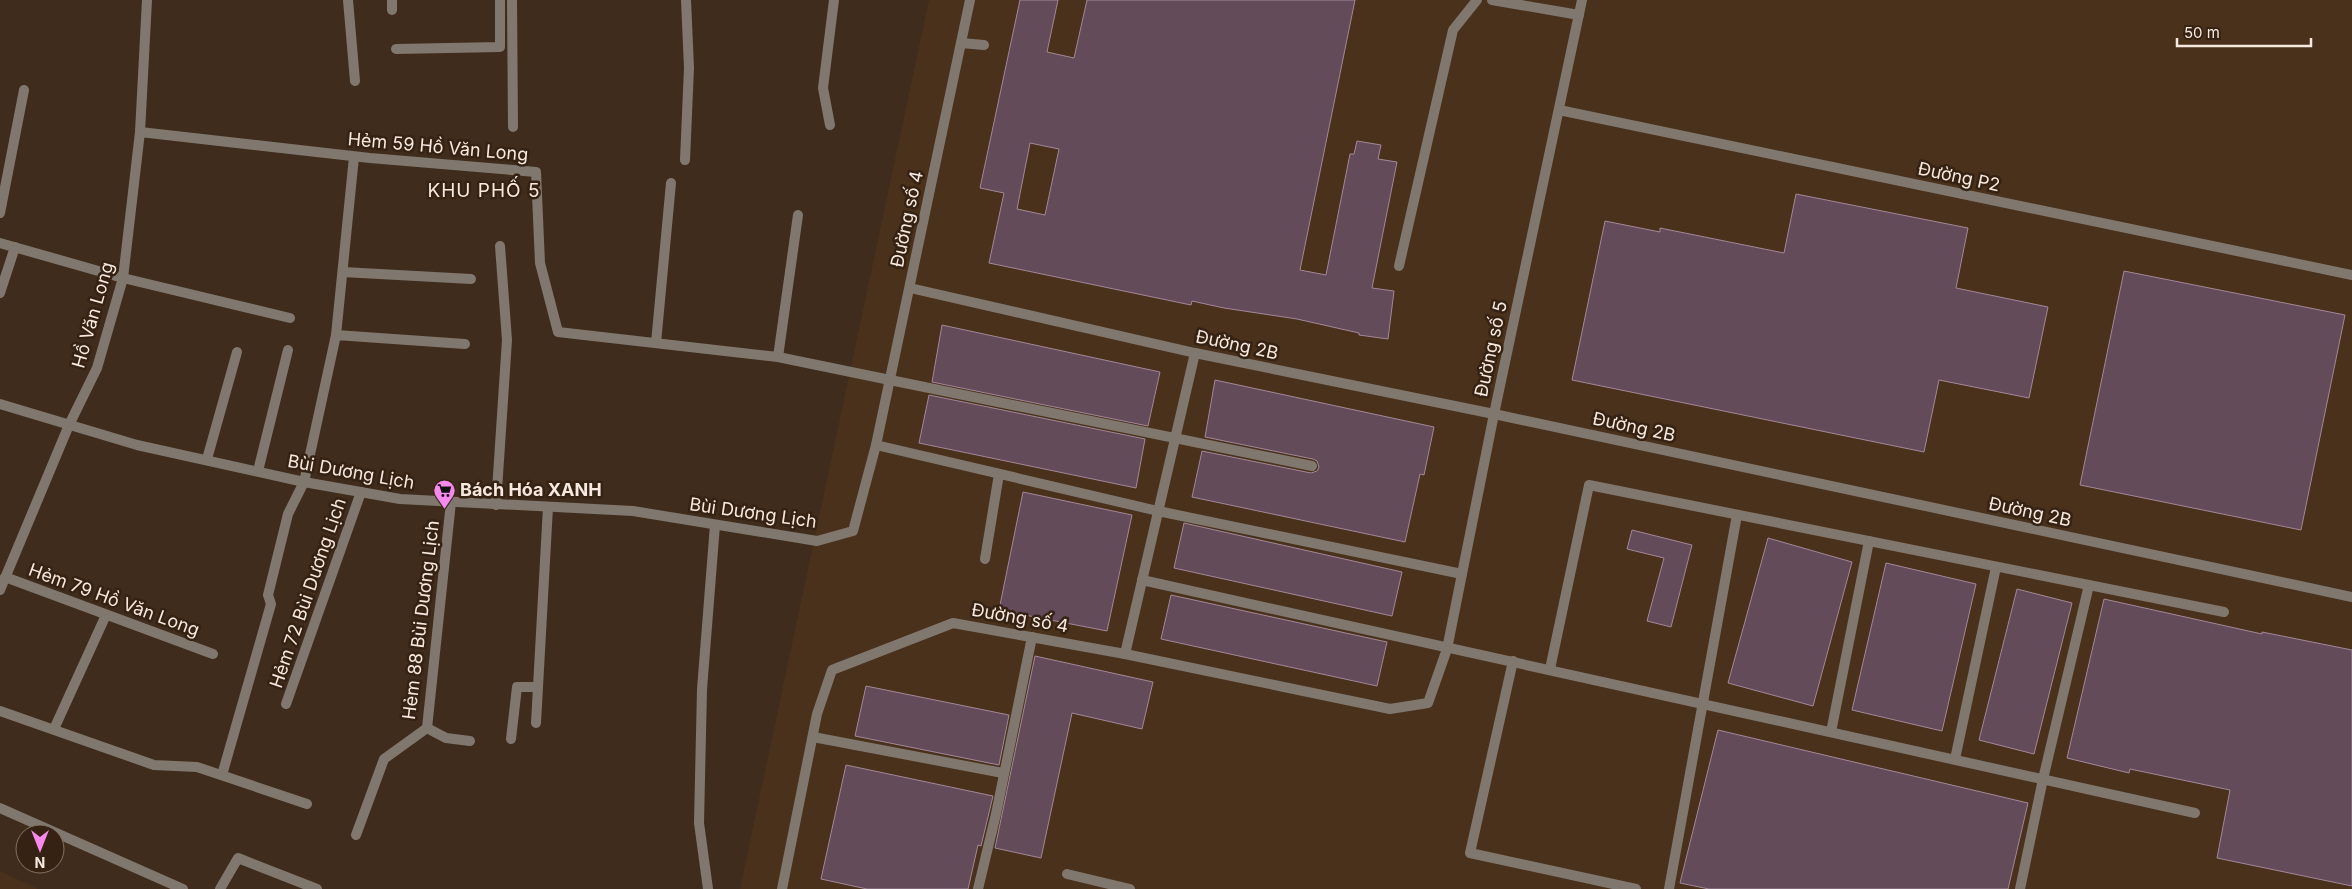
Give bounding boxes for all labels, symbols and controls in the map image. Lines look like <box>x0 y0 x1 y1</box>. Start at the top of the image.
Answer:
scale bar <box>2177 15 2311 47</box>
text: 50 m <box>2184 23 2220 42</box>
street label: Hẻm 59 Hồ Văn Long <box>347 128 529 165</box>
street label: Đường P2 <box>1916 158 2002 195</box>
street label: Đường số 4 <box>886 169 927 269</box>
district label: KHU PHỐ 5 <box>427 176 541 202</box>
street label: Hồ Văn Long <box>67 259 118 370</box>
street label: Đường số 5 <box>1470 299 1511 399</box>
street label: Đường 2B <box>1194 326 1280 363</box>
street label: Đường 2B <box>1591 408 1677 445</box>
street label: Bùi Dương Lịch <box>286 450 416 493</box>
supermarket icon: Bách Hóa XANH <box>432 478 456 509</box>
place label: Bách Hóa XANH <box>460 479 602 500</box>
street label: Bùi Dương Lịch <box>688 493 818 532</box>
street label: Đường 2B <box>1987 493 2073 530</box>
street label: Hẻm 72 Bùi Dương Lịch <box>265 495 350 690</box>
street label: Hẻm 88 Bùi Dương Lịch <box>398 519 443 721</box>
street label: Hẻm 79 Hồ Văn Long <box>26 559 202 640</box>
street label: Đường số 4 <box>970 599 1070 636</box>
north arrow <box>15 824 65 874</box>
text: N <box>35 854 45 871</box>

